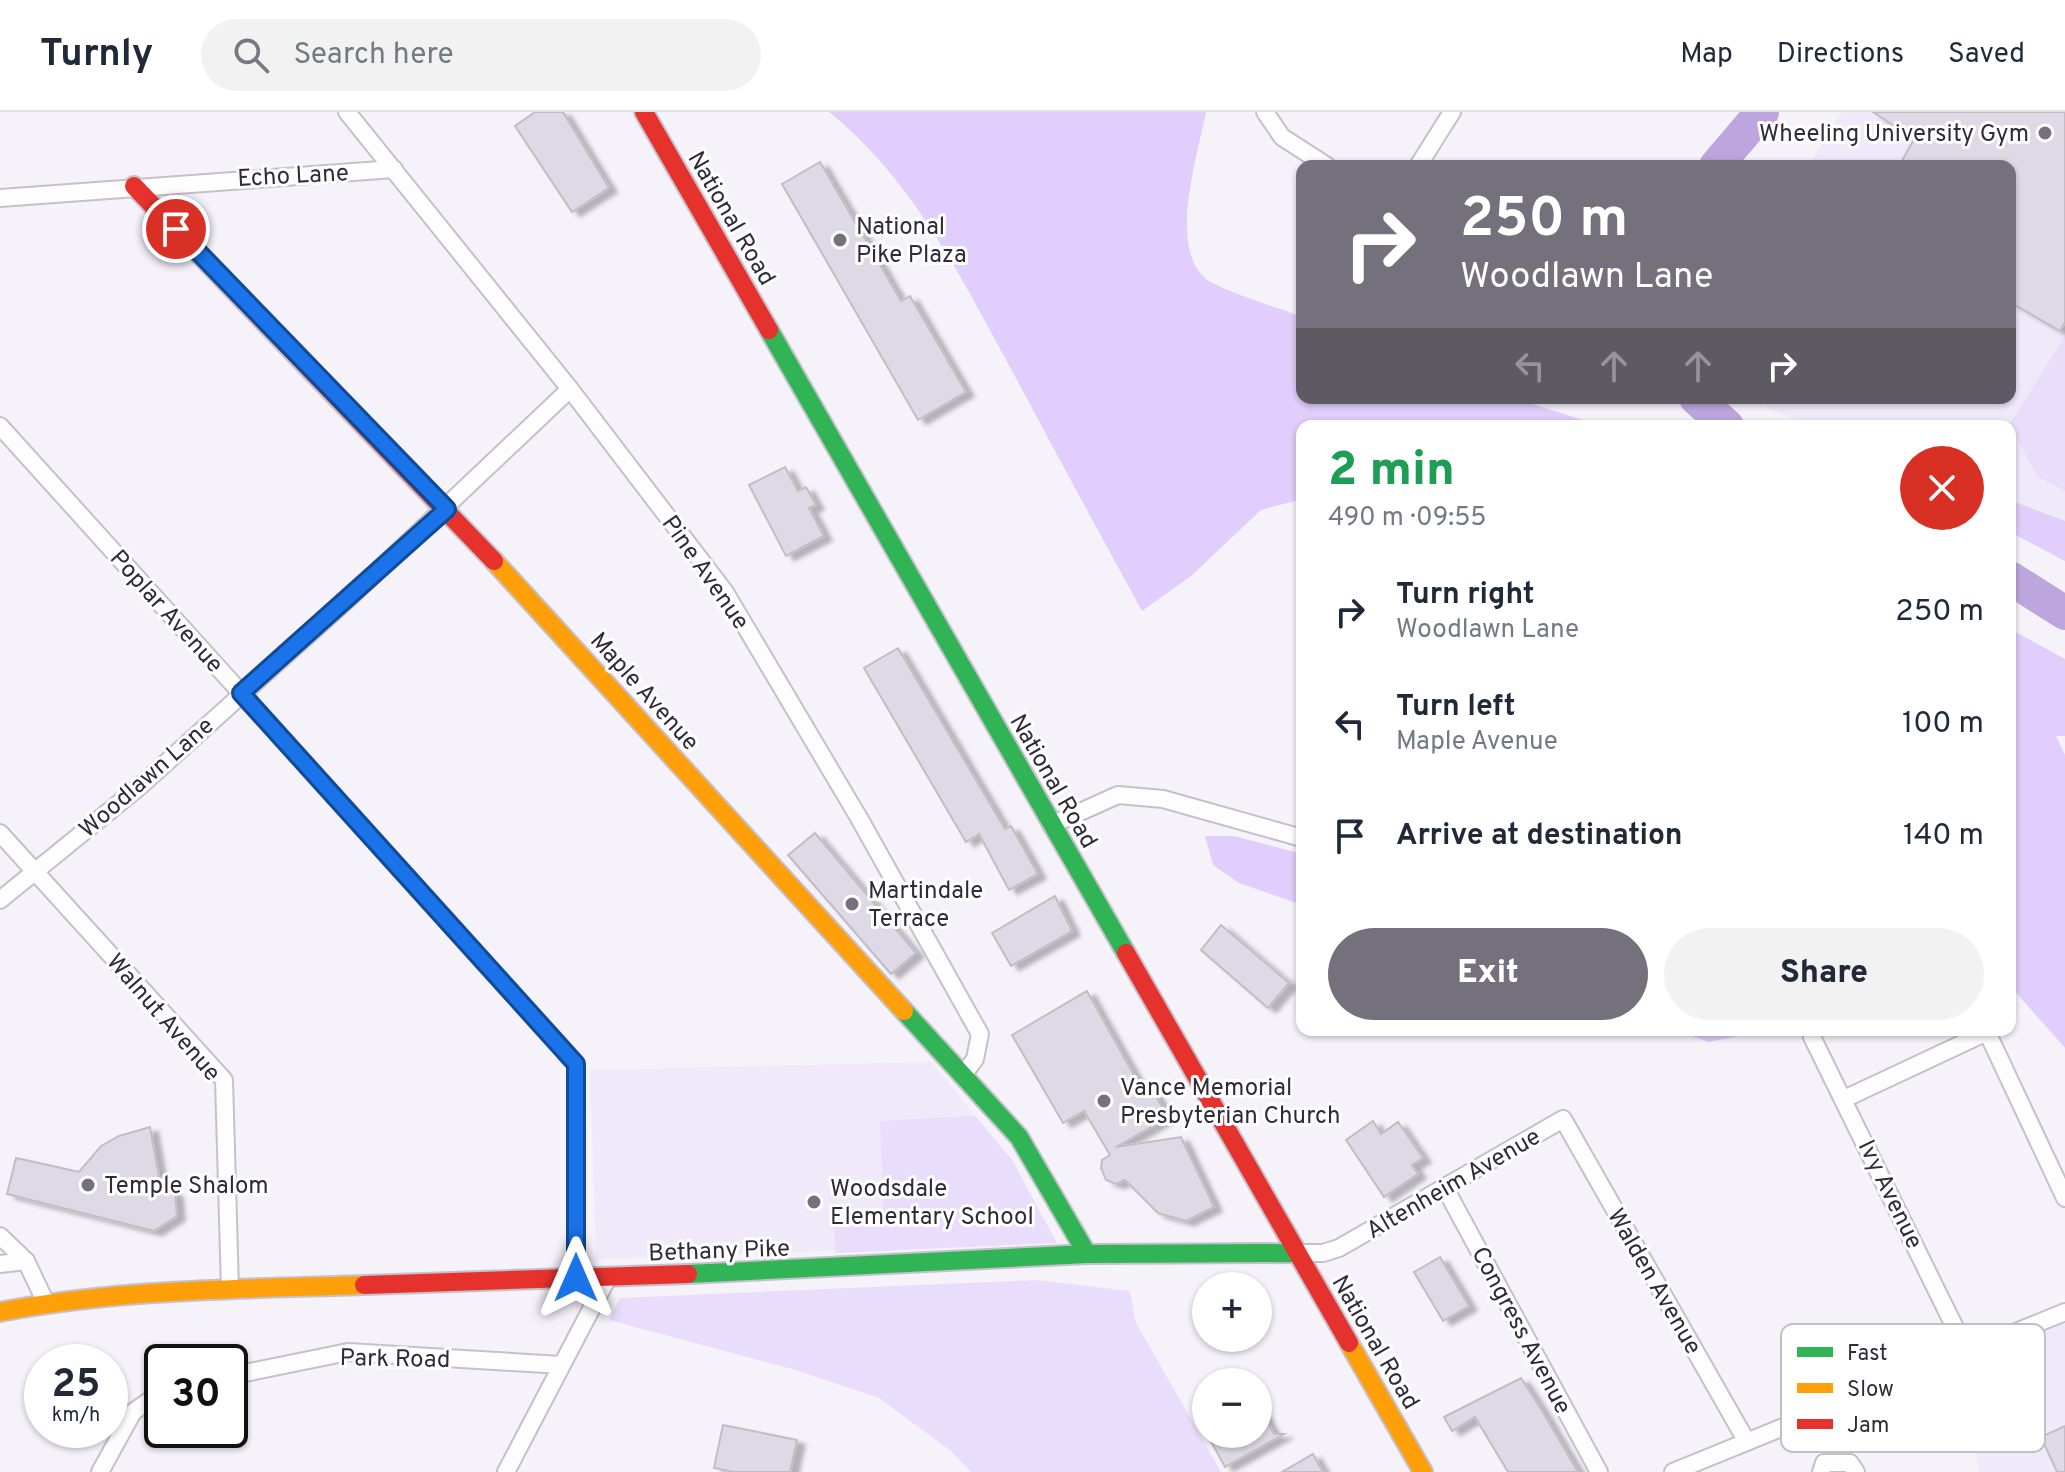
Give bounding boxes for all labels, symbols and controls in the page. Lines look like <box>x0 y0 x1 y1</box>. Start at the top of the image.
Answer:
search box <box>201 19 761 91</box>
text: Turnly <box>40 31 153 80</box>
icon: search <box>229 33 273 77</box>
text: Search here <box>293 37 454 74</box>
text: Map <box>1680 37 1733 73</box>
text: Directions <box>1777 37 1904 73</box>
text: Saved <box>1948 37 2025 73</box>
place label: Wheeling University Gym <box>1759 120 2029 150</box>
marker: Wheeling University Gym <box>2036 124 2054 142</box>
street label: National Road <box>680 146 781 292</box>
street label: Echo Lane <box>237 159 350 195</box>
text: 250 m <box>1460 186 1628 256</box>
icon: right <box>1328 192 1432 296</box>
pin <box>142 195 210 263</box>
icon: arrive <box>154 207 198 251</box>
place label: National Pike Plaza <box>856 213 967 271</box>
marker: National Pike Plaza <box>831 231 849 249</box>
text: Woodlawn Lane <box>1460 255 1713 301</box>
icon: left <box>1508 344 1552 388</box>
icon: ahead <box>1592 344 1636 388</box>
icon: ahead <box>1676 344 1720 388</box>
icon: right <box>1760 344 1804 388</box>
text: 2 min <box>1328 442 1455 502</box>
button: close <box>1900 446 1984 530</box>
text: 490 m · 09:55 <box>1328 502 1486 535</box>
street label: Pine Avenue <box>654 510 755 636</box>
street label: Poplar Avenue <box>102 545 229 680</box>
text: Turn right <box>1396 577 1534 614</box>
icon: right <box>1328 590 1372 634</box>
text: 250 m <box>1895 594 1984 631</box>
text: Woodlawn Lane <box>1396 614 1579 647</box>
street label: Maple Avenue <box>582 627 705 758</box>
text: Turn left <box>1396 689 1516 726</box>
icon: left <box>1328 702 1372 746</box>
text: 100 m <box>1902 706 1984 743</box>
street label: National Road <box>1002 709 1103 855</box>
street label: Woodlawn Lane <box>74 712 221 845</box>
text: Maple Avenue <box>1396 726 1558 759</box>
icon: arrive <box>1328 814 1372 858</box>
text: Arrive at destination <box>1396 818 1682 855</box>
text: 140 m <box>1903 818 1984 855</box>
place label: Martindale Terrace <box>868 877 983 935</box>
marker: Martindale Terrace <box>843 895 861 913</box>
button: Exit <box>1328 928 1648 1020</box>
button: Share <box>1664 928 1984 1020</box>
street label: Walnut Avenue <box>99 948 226 1088</box>
place label: Vance Memorial Presbyterian Church <box>1120 1074 1340 1132</box>
marker: Vance Memorial Presbyterian Church <box>1095 1092 1113 1110</box>
street label: Altenheim Avenue <box>1362 1123 1546 1247</box>
street label: Ivy Avenue <box>1850 1136 1928 1254</box>
place label: Temple Shalom <box>104 1172 269 1202</box>
place label: Woodsdale Elementary School <box>830 1175 1034 1233</box>
marker: Temple Shalom <box>79 1176 97 1194</box>
marker: Woodsdale Elementary School <box>805 1193 823 1211</box>
street label: Walden Avenue <box>1599 1204 1707 1360</box>
street label: Bethany Pike <box>648 1235 790 1269</box>
position arrow <box>534 1236 618 1320</box>
street label: Congress Avenue <box>1463 1242 1577 1420</box>
street label: National Road <box>1324 1270 1425 1416</box>
map controls <box>1192 1272 1272 1448</box>
button: + <box>1192 1272 1272 1352</box>
legend <box>1781 1324 2045 1452</box>
text: Fast <box>1847 1341 1888 1368</box>
speed limit sign: 30 <box>144 1344 248 1448</box>
street label: Park Road <box>339 1344 451 1376</box>
text: 25 <box>52 1361 100 1411</box>
button: − <box>1192 1368 1272 1448</box>
text: Slow <box>1847 1377 1894 1404</box>
text: km/h <box>52 1403 100 1429</box>
text: Jam <box>1847 1413 1890 1440</box>

